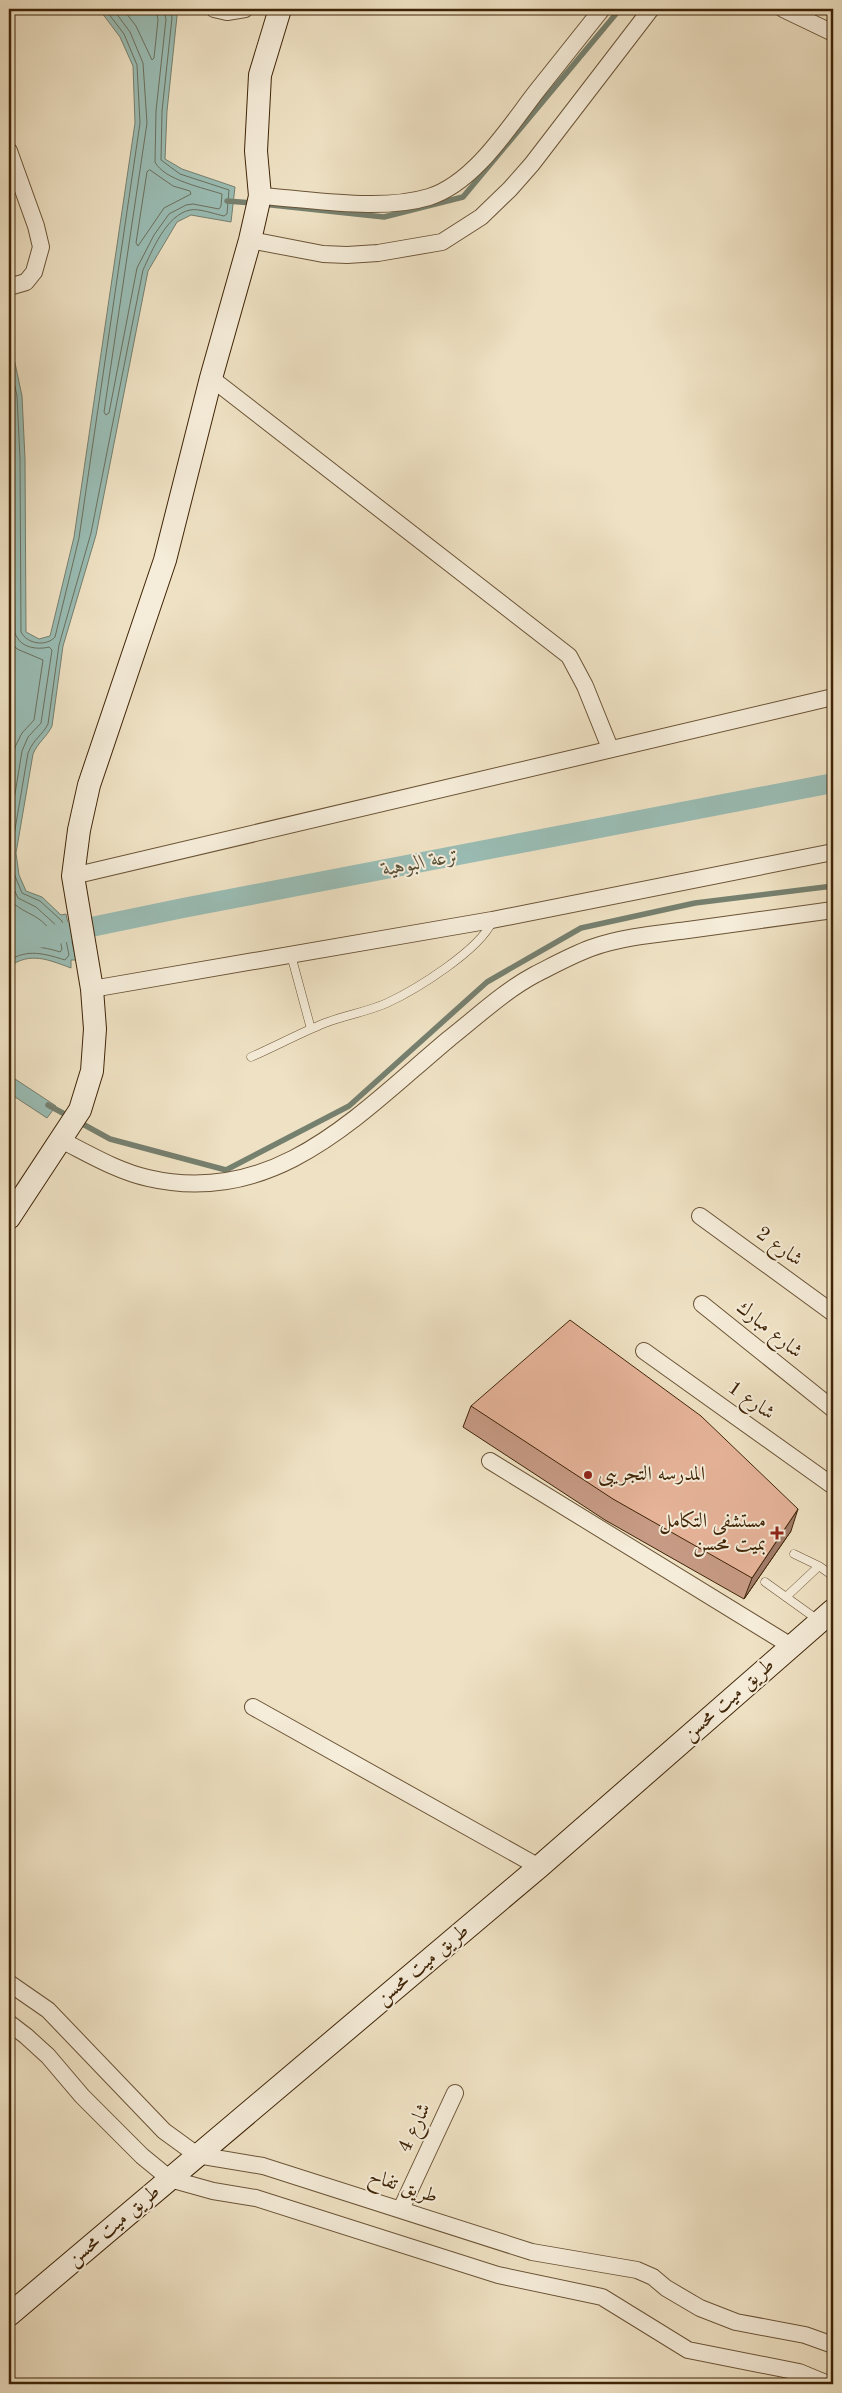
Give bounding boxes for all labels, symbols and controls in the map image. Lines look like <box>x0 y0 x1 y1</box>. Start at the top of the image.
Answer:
water label: ترعة البوهية <box>379 845 461 882</box>
street label: شارع 2 <box>749 1224 806 1275</box>
street label: شارع مبارك <box>728 1297 806 1367</box>
street label: شارع 1 <box>721 1378 778 1429</box>
place label: المدرسه التجريبى <box>598 1465 705 1488</box>
marker: المدرسه التجريبى <box>582 1469 594 1481</box>
place label: مستشفى التكامل بميت محسن <box>659 1510 766 1557</box>
marker: مستشفى التكامل بميت محسن <box>770 1526 784 1540</box>
street label: طريق ميت محسن <box>679 1655 780 1746</box>
street label: طريق ميت محسن <box>373 1921 474 2011</box>
street label: شارع 4 <box>395 2100 440 2158</box>
street label: طريق تفاح <box>364 2166 440 2213</box>
street label: طريق ميت محسن <box>64 2182 165 2272</box>

